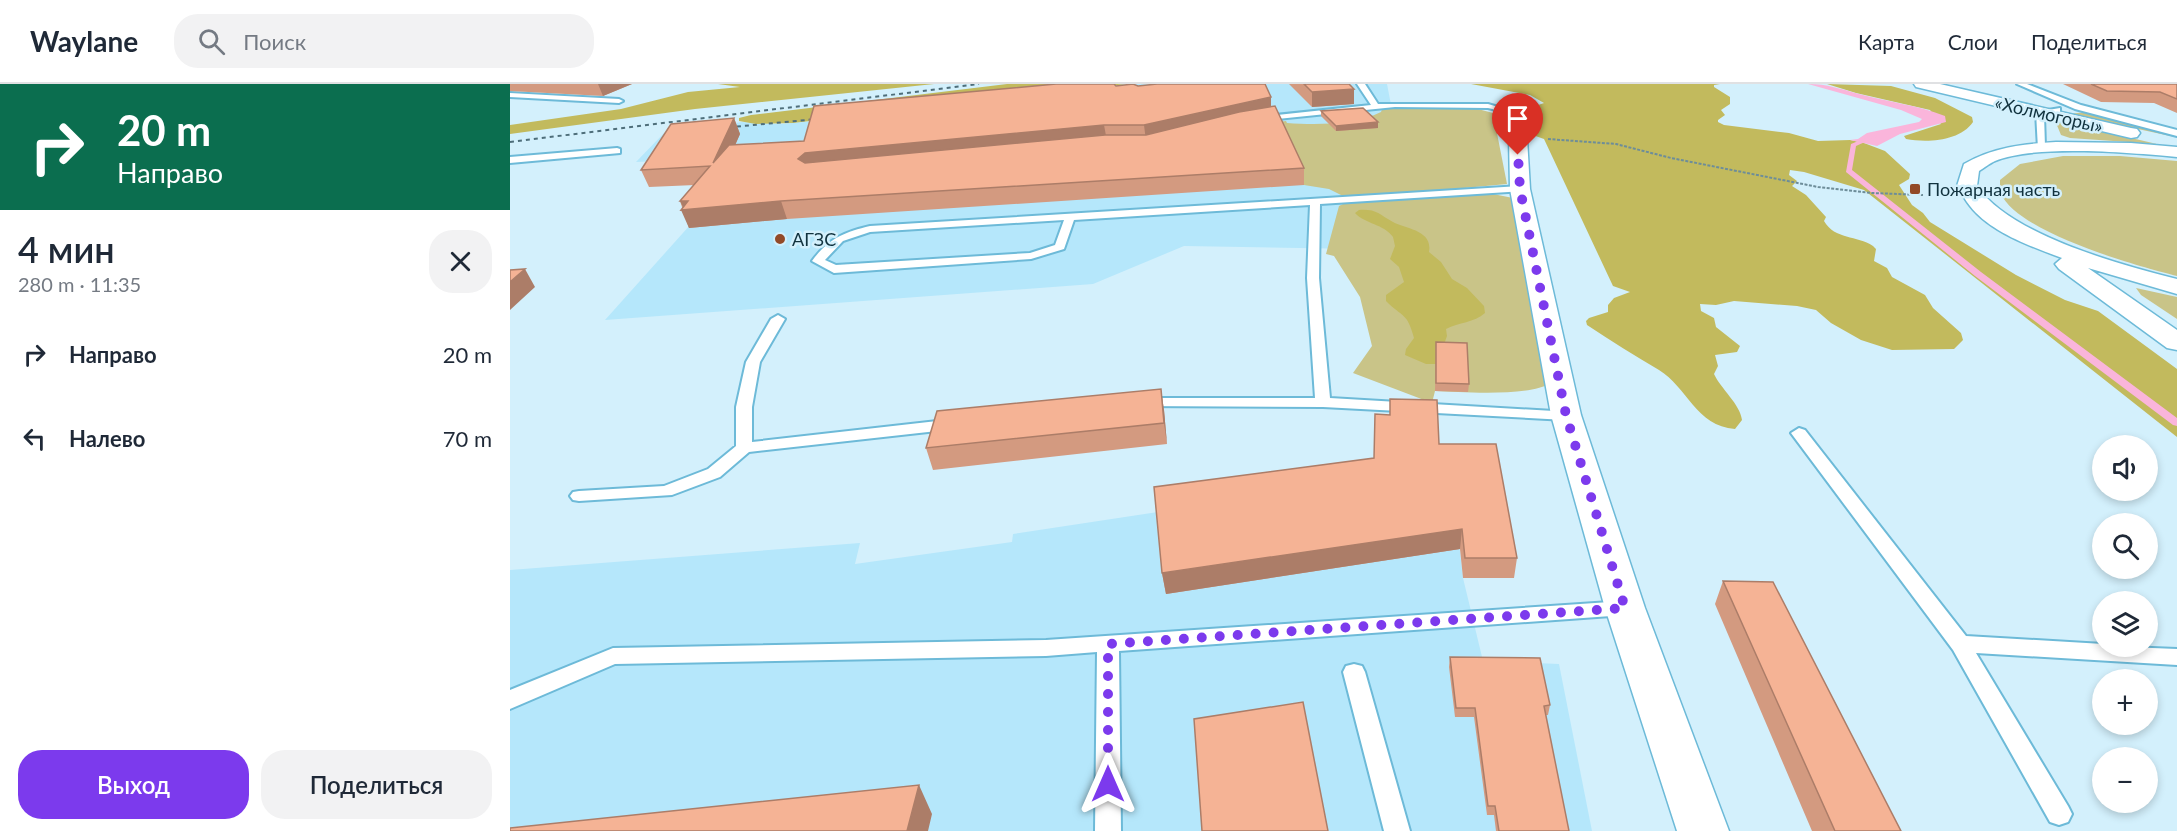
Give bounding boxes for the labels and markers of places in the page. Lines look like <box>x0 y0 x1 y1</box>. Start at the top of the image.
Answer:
pin <box>1492 93 1543 155</box>
place label: Пожарная часть <box>1927 178 2060 200</box>
marker: Пожарная часть <box>1908 182 1922 196</box>
place label: АГЗС <box>792 228 836 250</box>
marker: АГЗС <box>773 232 787 246</box>

